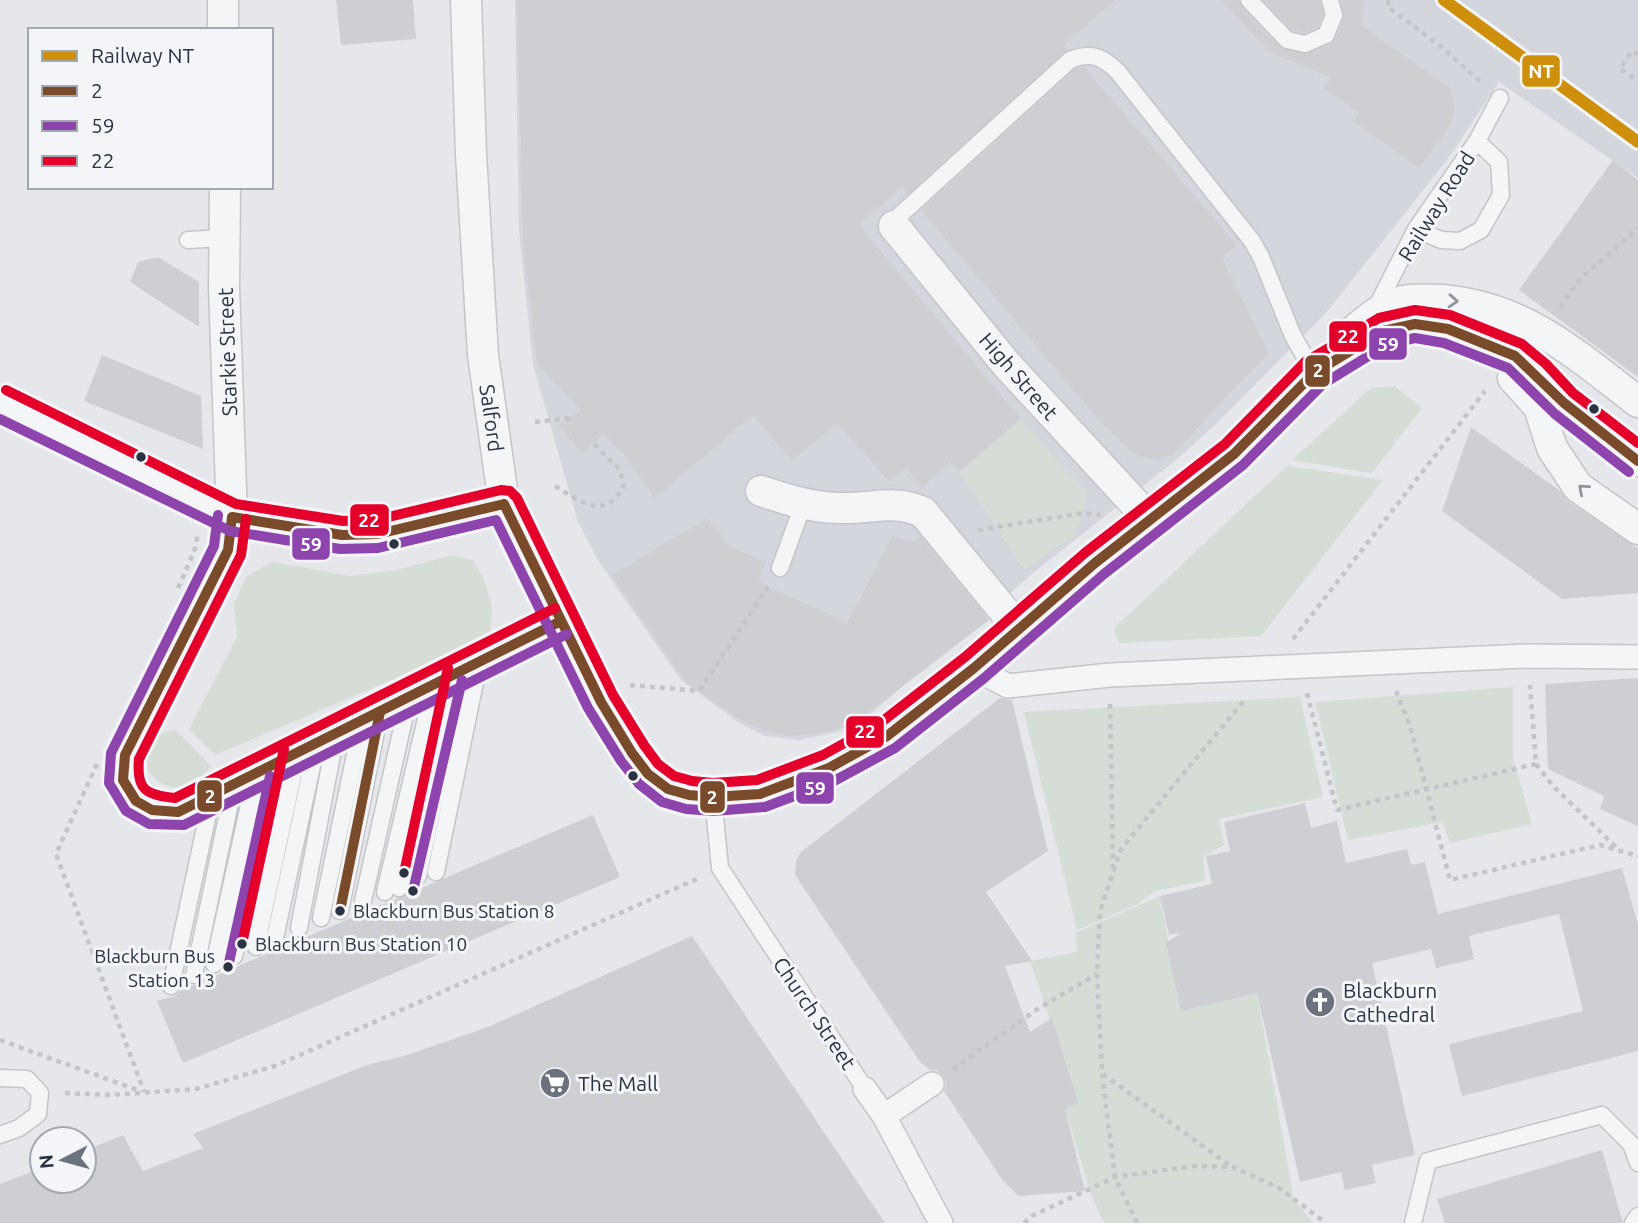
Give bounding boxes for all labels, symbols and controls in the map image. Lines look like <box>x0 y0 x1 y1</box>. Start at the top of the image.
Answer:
legend <box>28 28 273 189</box>
text: Railway NT <box>91 43 194 67</box>
line badge: NT <box>1521 54 1561 88</box>
text: NT <box>1528 60 1554 82</box>
text: 2 <box>91 78 103 102</box>
text: 59 <box>91 113 115 137</box>
street label: Railway Road <box>1393 147 1479 265</box>
text: 22 <box>91 148 115 172</box>
street label: Starkie Street <box>213 287 241 417</box>
one-way arrow <box>1448 293 1459 308</box>
line badge: 22 <box>1328 320 1368 353</box>
text: 22 <box>1337 325 1359 347</box>
line badge: 59 <box>1368 327 1408 361</box>
street label: High Street <box>975 328 1063 424</box>
text: 59 <box>1377 333 1399 355</box>
line badge: 2 <box>1304 354 1331 388</box>
text: 2 <box>1313 359 1323 381</box>
street label: Salford <box>475 383 509 453</box>
unlabelled marker <box>1587 402 1601 416</box>
unlabelled marker <box>134 450 148 464</box>
one-way arrow <box>1578 485 1591 497</box>
line badge: 22 <box>349 503 390 537</box>
text: 22 <box>358 509 380 531</box>
line badge: 59 <box>291 527 331 561</box>
text: 59 <box>300 533 322 555</box>
unlabelled marker <box>387 537 401 551</box>
line badge: 22 <box>845 715 885 749</box>
text: 22 <box>854 720 876 742</box>
unlabelled marker <box>626 769 640 783</box>
line badge: 59 <box>795 771 835 805</box>
text: 59 <box>804 777 826 799</box>
line badge: 2 <box>196 779 223 813</box>
line badge: 2 <box>699 780 726 814</box>
text: 2 <box>205 785 215 807</box>
text: 2 <box>707 786 717 808</box>
unlabelled marker <box>397 866 411 880</box>
unlabelled marker <box>406 884 420 898</box>
place label: Blackburn Bus Station 8 <box>353 900 554 922</box>
marker: Blackburn Bus Station 8 <box>333 904 347 918</box>
place label: Blackburn Bus Station 10 <box>255 933 467 955</box>
marker: Blackburn Bus Station 10 <box>235 937 249 951</box>
place label: Blackburn Bus Station 13 <box>94 945 215 991</box>
street label: Church Street <box>769 952 861 1074</box>
marker: Blackburn Bus Station 13 <box>221 960 235 974</box>
place label: Blackburn Cathedral <box>1343 978 1437 1026</box>
church icon: Blackburn Cathedral <box>1303 985 1337 1019</box>
supermarket icon: The Mall <box>538 1066 572 1100</box>
place label: The Mall <box>578 1071 658 1095</box>
north arrow <box>28 1125 98 1195</box>
text: N <box>34 1154 58 1170</box>

